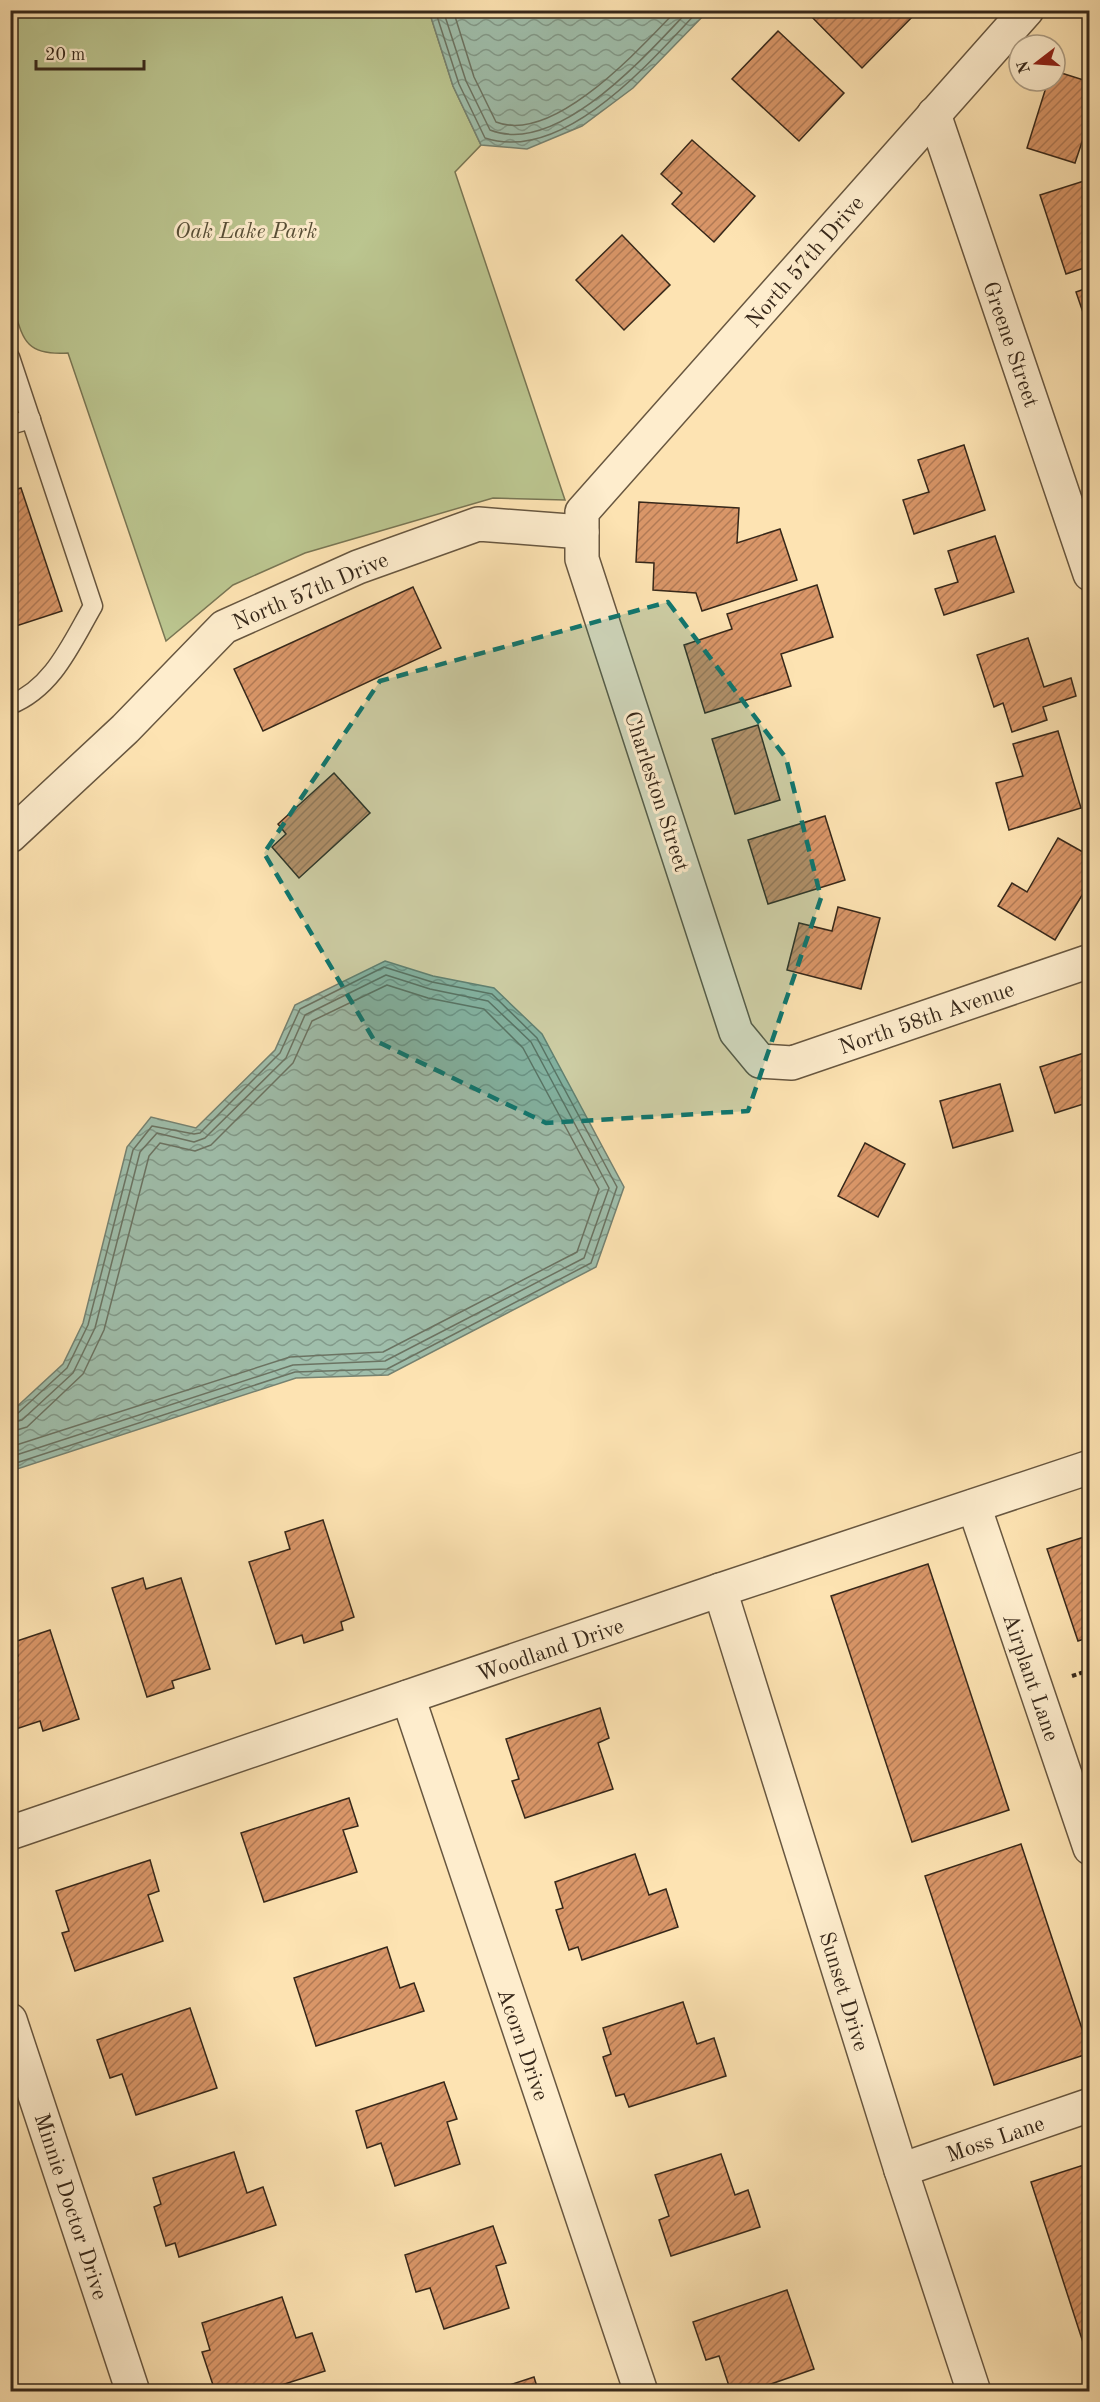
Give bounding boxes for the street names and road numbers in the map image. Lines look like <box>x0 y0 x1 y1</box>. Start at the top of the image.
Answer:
street label: North 57th Drive <box>742 192 869 333</box>
street label: Greene Street <box>978 279 1042 410</box>
street label: North 57th Drive <box>230 549 392 635</box>
street label: Charleston Street <box>620 709 692 875</box>
street label: North 58th Avenue <box>836 979 1017 1059</box>
street label: Airplant Lane <box>998 1611 1062 1744</box>
street label: Woodland Drive <box>474 1615 627 1686</box>
street label: Sunset Drive <box>814 1929 872 2054</box>
street label: Acorn Drive <box>493 1986 552 2104</box>
street label: Minnie Doctor Drive <box>30 2111 111 2303</box>
street label: Moss Lane <box>944 2113 1048 2167</box>

